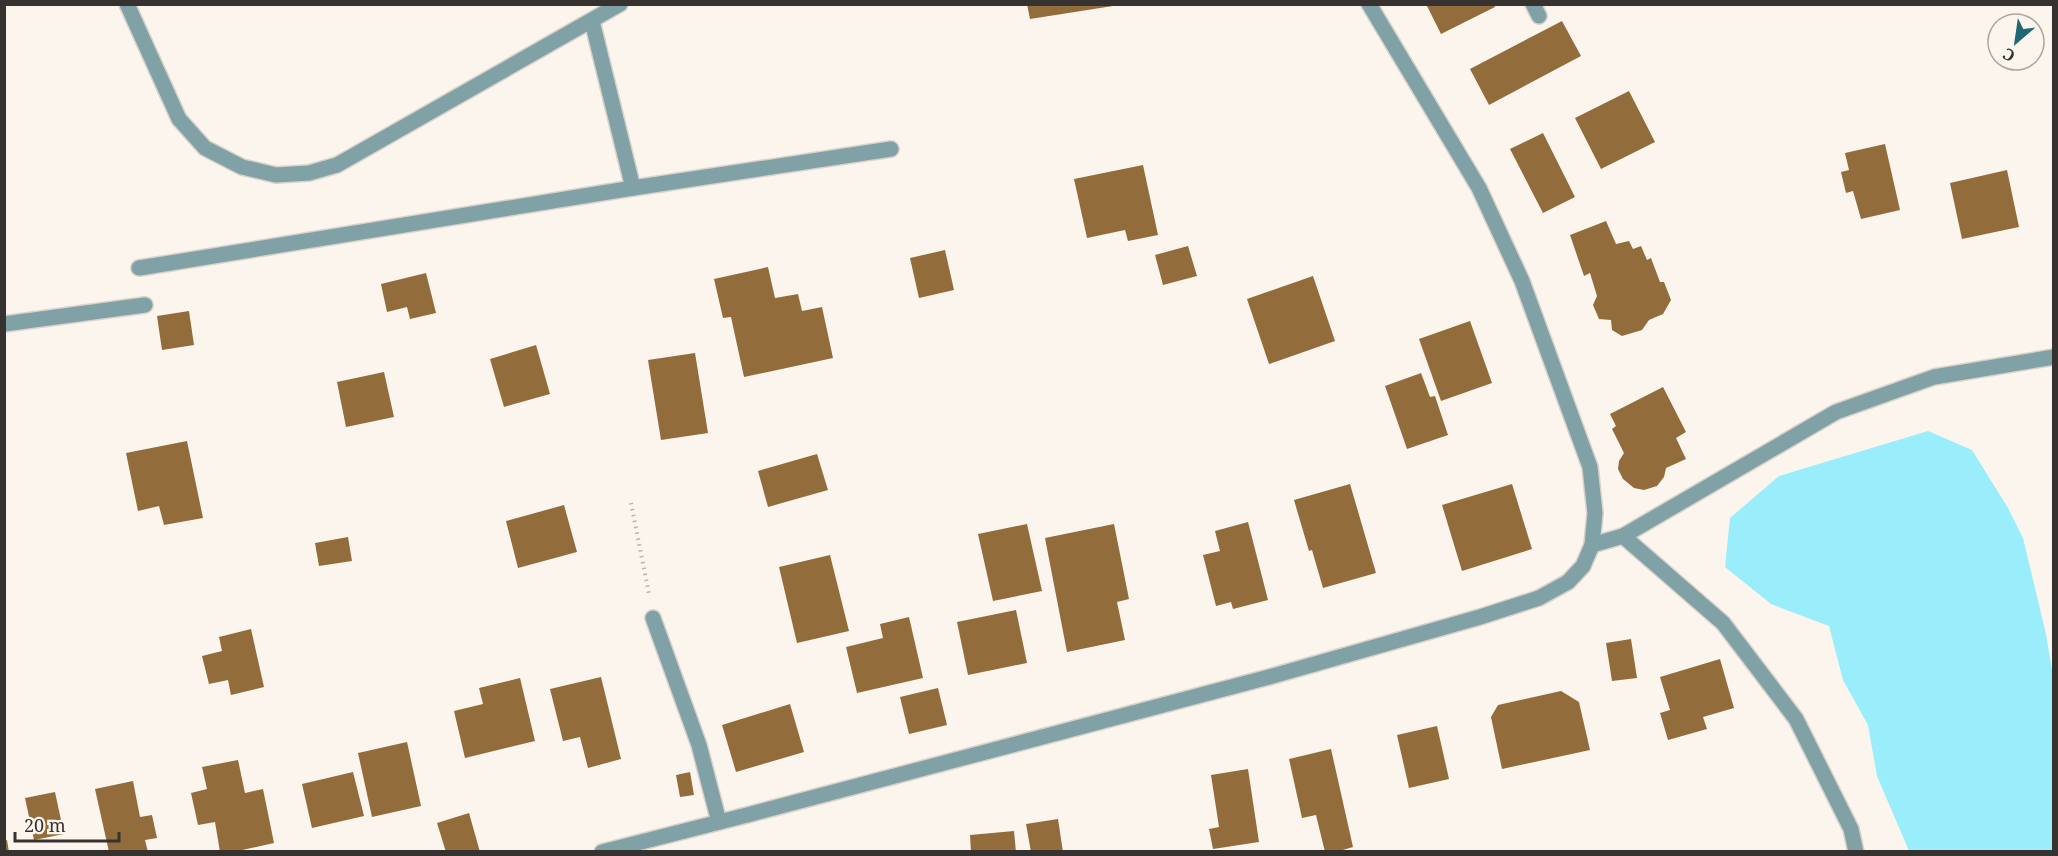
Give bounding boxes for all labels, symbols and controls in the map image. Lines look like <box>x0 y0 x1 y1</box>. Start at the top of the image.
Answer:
north arrow <box>1986 12 2046 72</box>
text: С <box>1999 43 2019 67</box>
scale bar <box>15 805 118 843</box>
text: 20 m <box>24 813 66 837</box>

